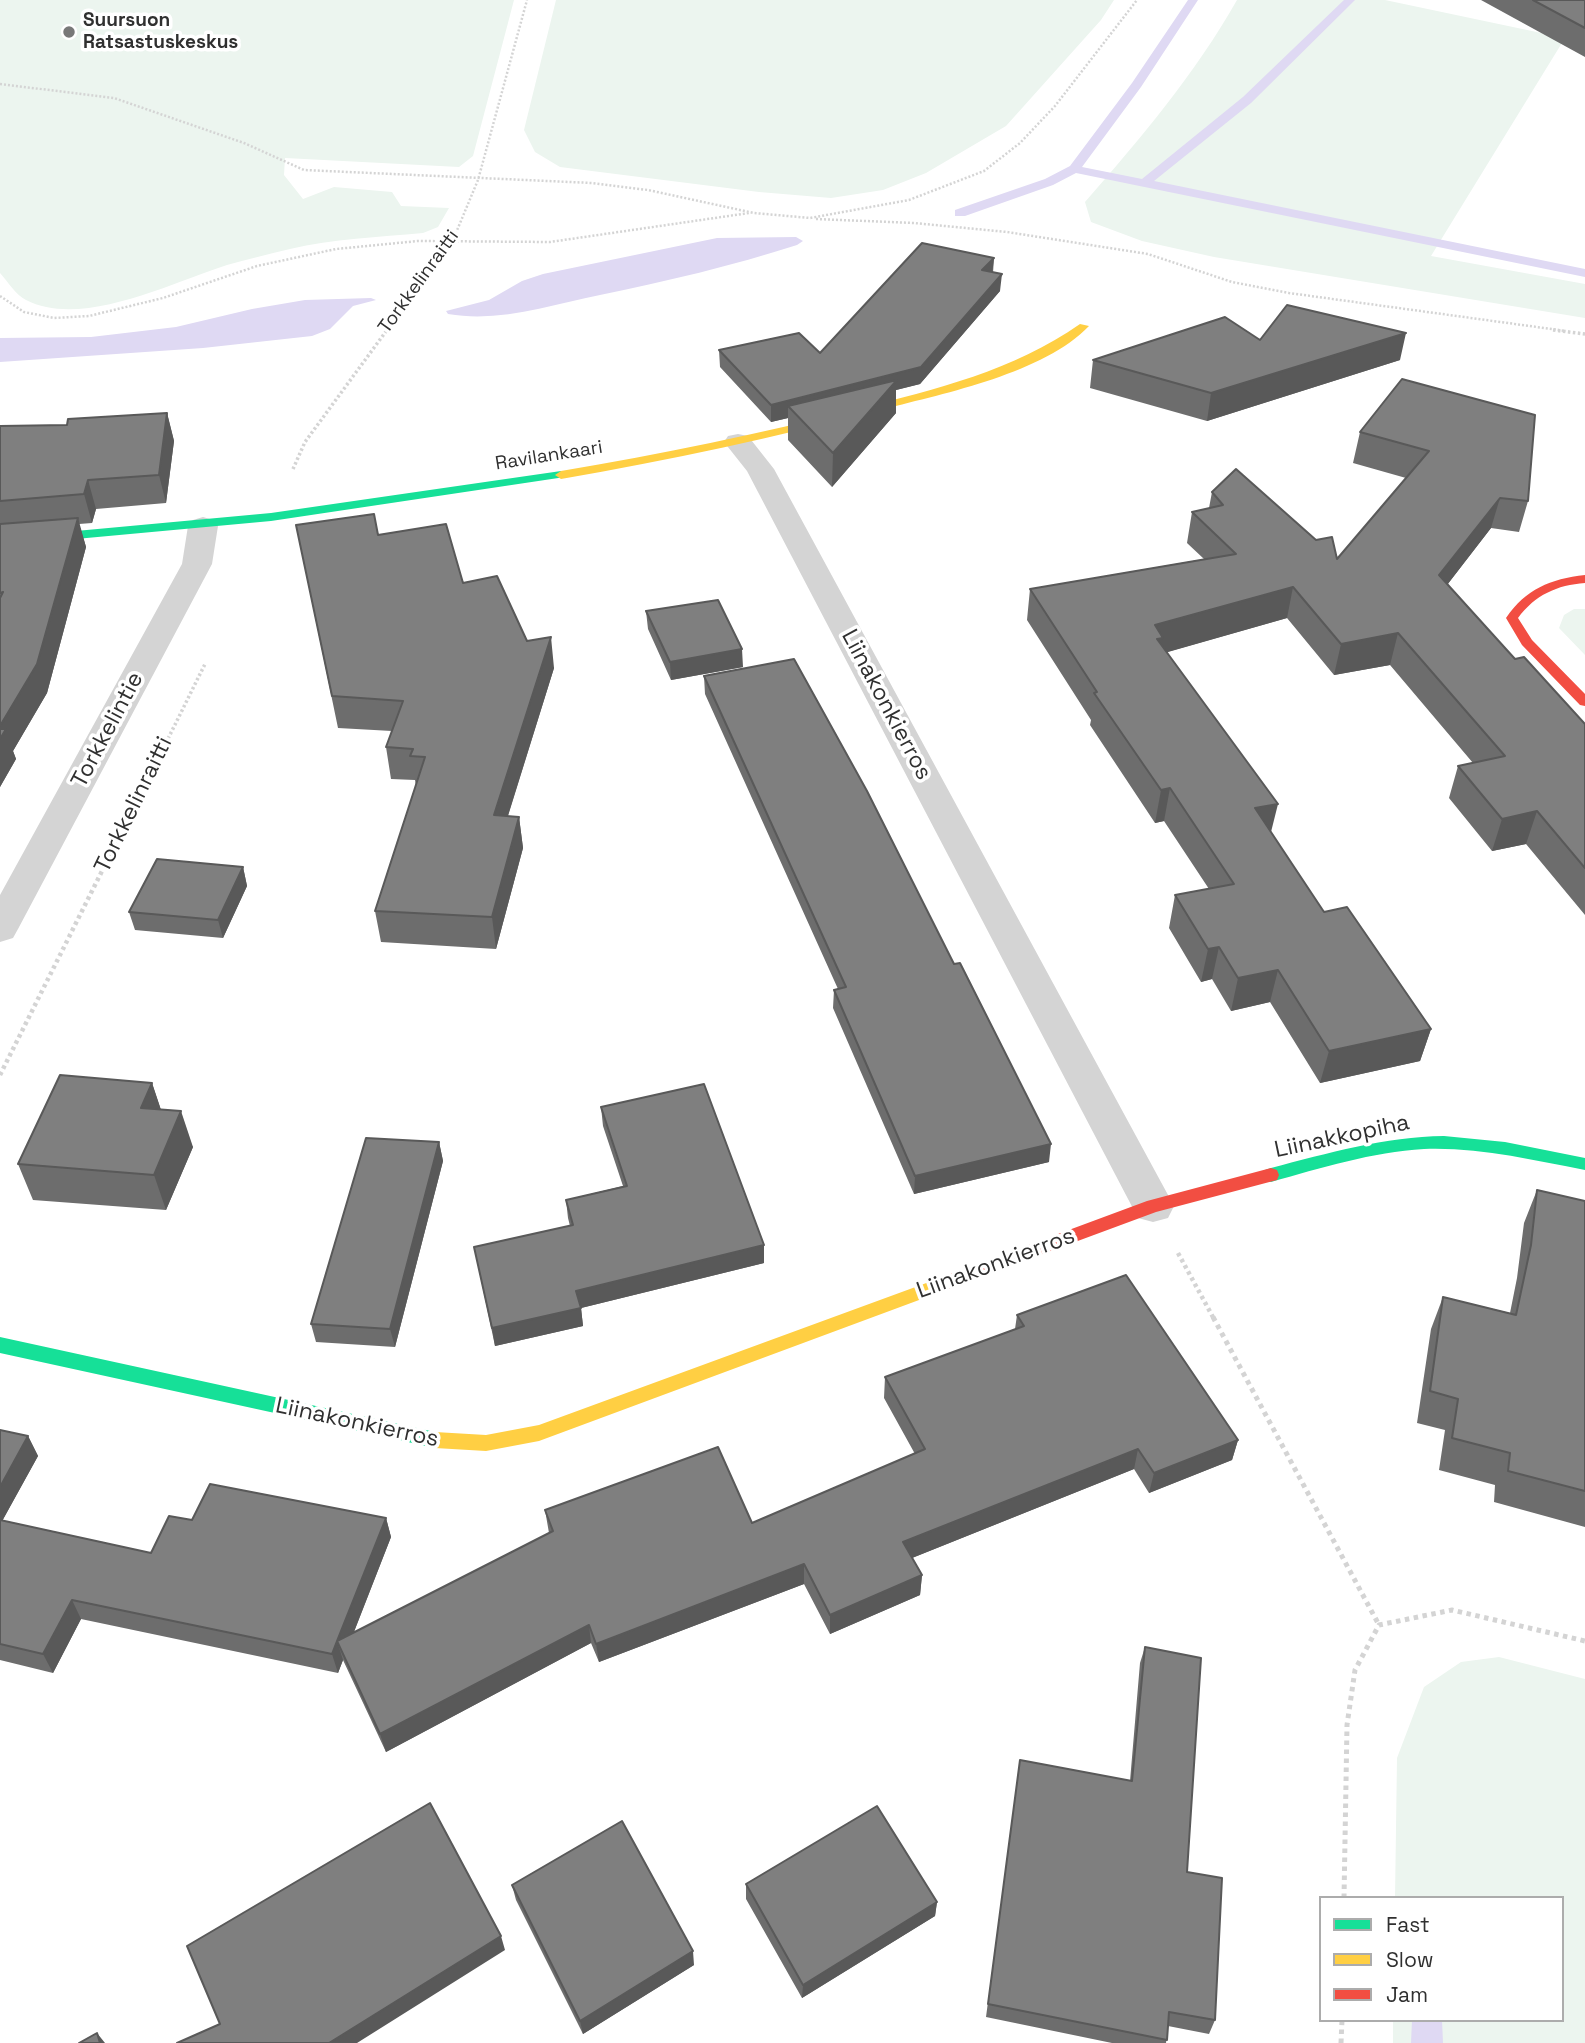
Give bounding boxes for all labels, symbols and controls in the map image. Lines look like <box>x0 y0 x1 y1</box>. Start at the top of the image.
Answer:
place label: Suursuon Ratsastuskeskus <box>83 10 238 54</box>
marker: Suursuon Ratsastuskeskus <box>61 24 77 40</box>
street label: Torkkelinraitti <box>374 226 464 338</box>
street label: Ravilankaari <box>494 436 604 476</box>
street label: Liinakonkierros <box>835 625 937 785</box>
street label: Torkkelintie <box>66 668 150 792</box>
street label: Torkkelinraitti <box>89 732 179 878</box>
street label: Liinakkopiha <box>1272 1109 1412 1165</box>
street label: Liinakonkierros <box>913 1223 1079 1305</box>
street label: Liinakonkierros <box>273 1392 441 1454</box>
legend <box>1319 1896 1564 2022</box>
text: Fast <box>1386 1911 1430 1938</box>
text: Slow <box>1386 1946 1434 1973</box>
text: Jam <box>1386 1981 1428 2008</box>

